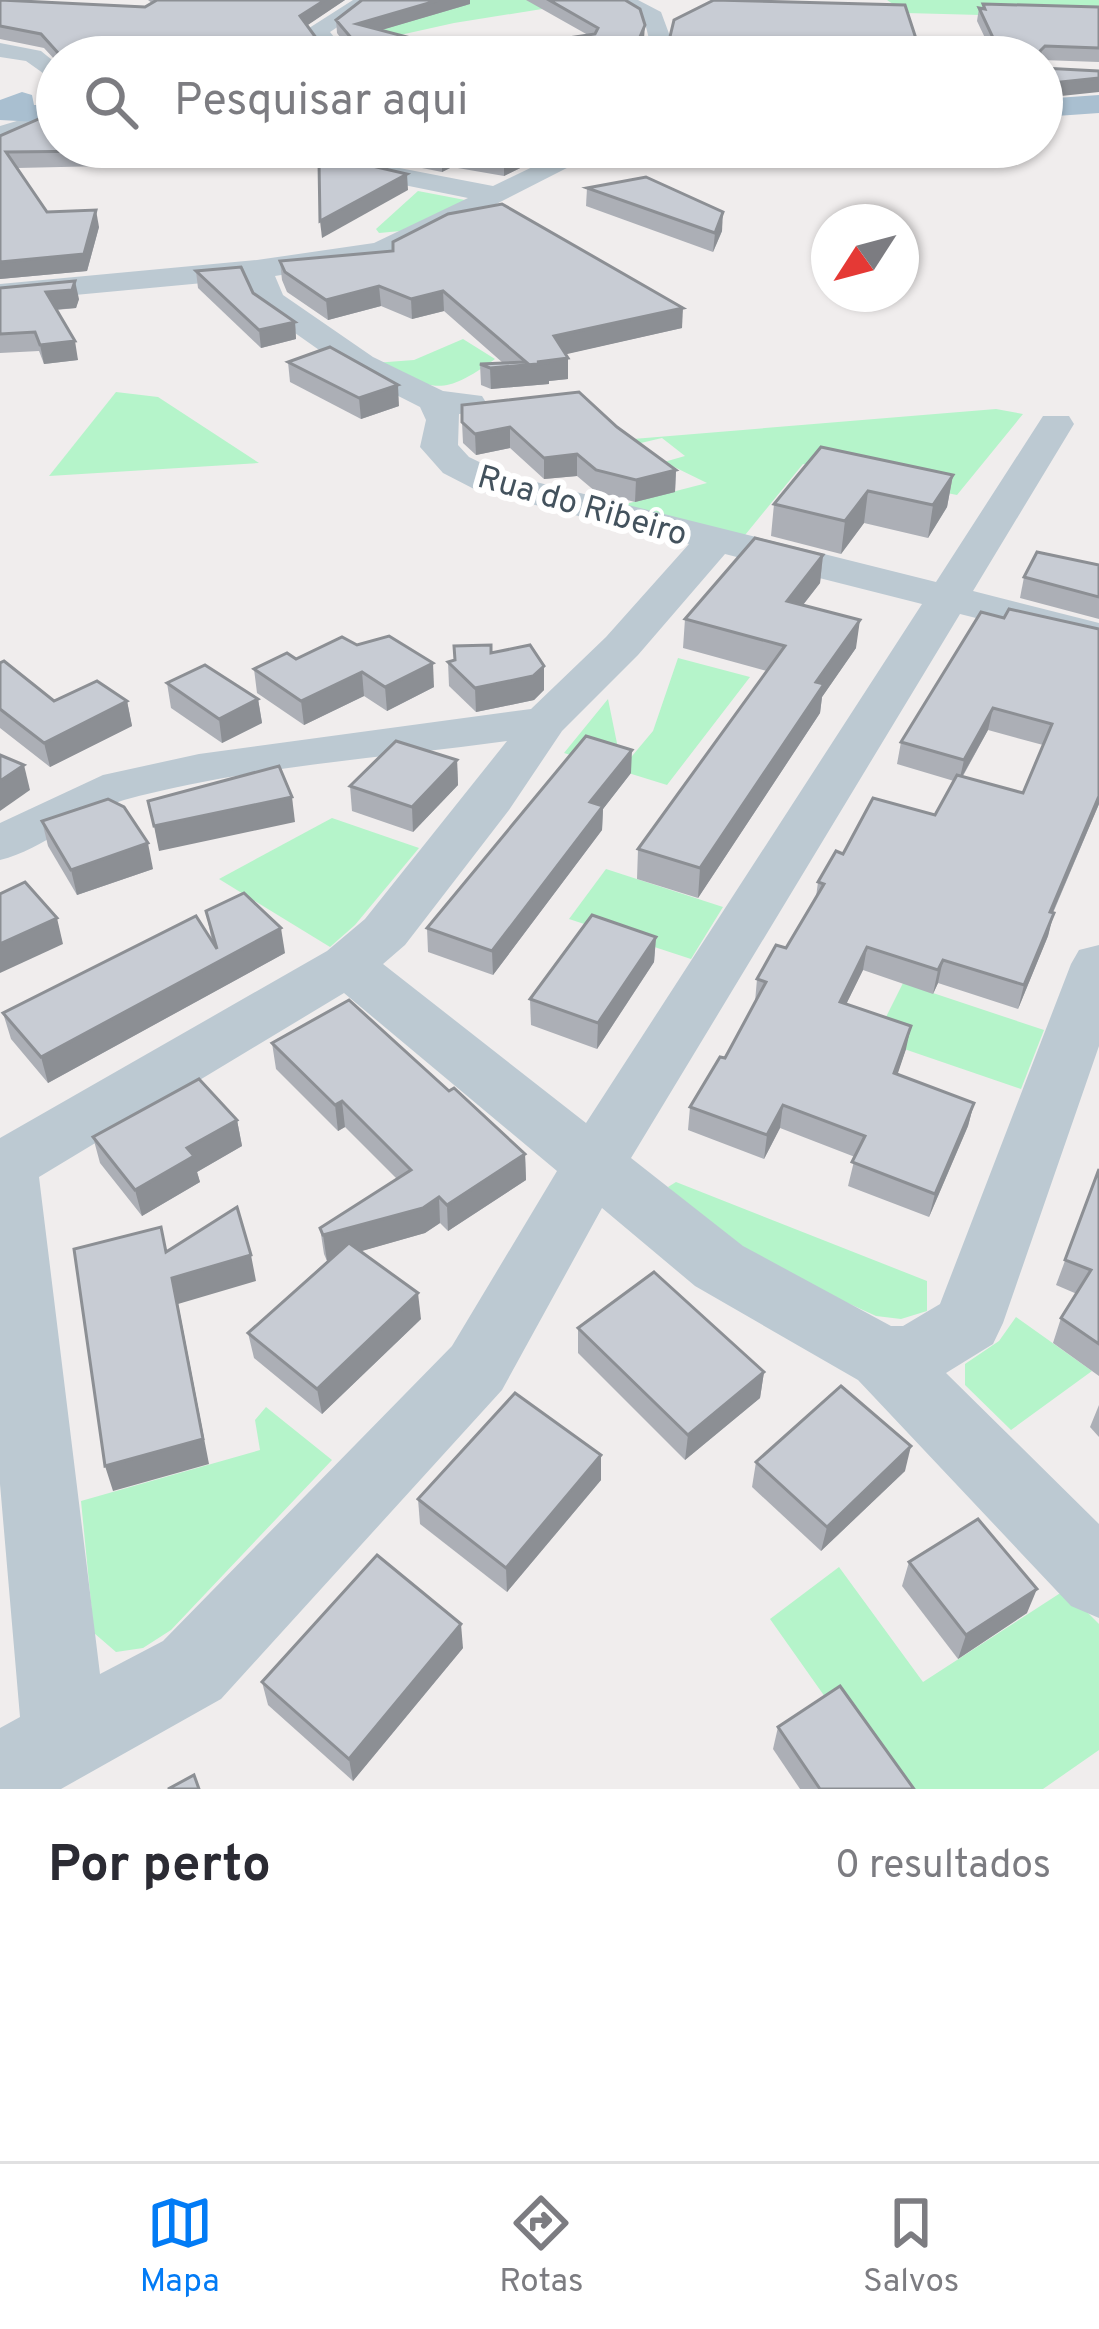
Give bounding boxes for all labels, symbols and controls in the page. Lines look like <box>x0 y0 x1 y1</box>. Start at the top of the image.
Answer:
search box <box>36 36 1063 168</box>
icon: search <box>78 69 144 135</box>
text: Pesquisar aqui <box>174 74 468 131</box>
north arrow <box>811 204 919 312</box>
street label: Rua do Ribeiro <box>472 458 692 558</box>
text: Por perto <box>48 1835 271 1900</box>
text: 0 resultados <box>835 1843 1051 1892</box>
tab: Mapa <box>140 2190 220 2304</box>
tab: Rotas <box>499 2190 583 2304</box>
tab: Salvos <box>863 2190 959 2304</box>

